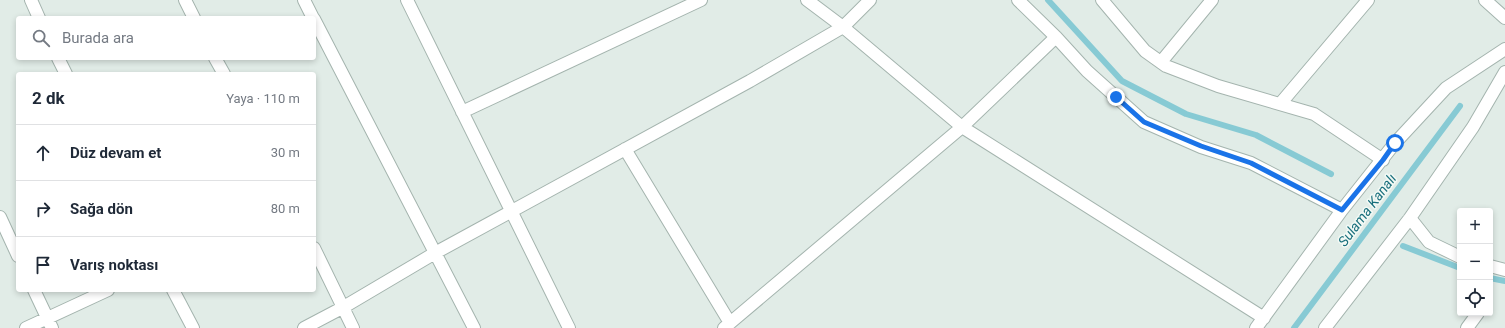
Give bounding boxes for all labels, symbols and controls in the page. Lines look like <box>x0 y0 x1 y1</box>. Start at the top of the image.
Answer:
search box <box>16 16 316 60</box>
icon: search <box>30 27 52 49</box>
text: Burada ara <box>62 29 134 47</box>
text: 2 dk <box>32 88 65 108</box>
route end <box>1107 88 1125 106</box>
text: Yaya · 110 m <box>226 91 300 106</box>
route start <box>1386 134 1404 152</box>
icon: ahead <box>32 142 54 164</box>
text: Düz devam et <box>70 144 161 162</box>
text: 30 m <box>271 145 300 160</box>
water label: Sulama Kanalı <box>1335 171 1399 249</box>
icon: right <box>32 198 54 220</box>
text: Sağa dön <box>70 200 133 218</box>
text: 80 m <box>271 201 300 216</box>
map controls <box>1457 208 1493 316</box>
button: + <box>1457 208 1493 244</box>
button: − <box>1457 244 1493 280</box>
icon: arrive <box>32 254 54 276</box>
text: Varış noktası <box>70 256 158 274</box>
button: locate <box>1457 280 1493 316</box>

